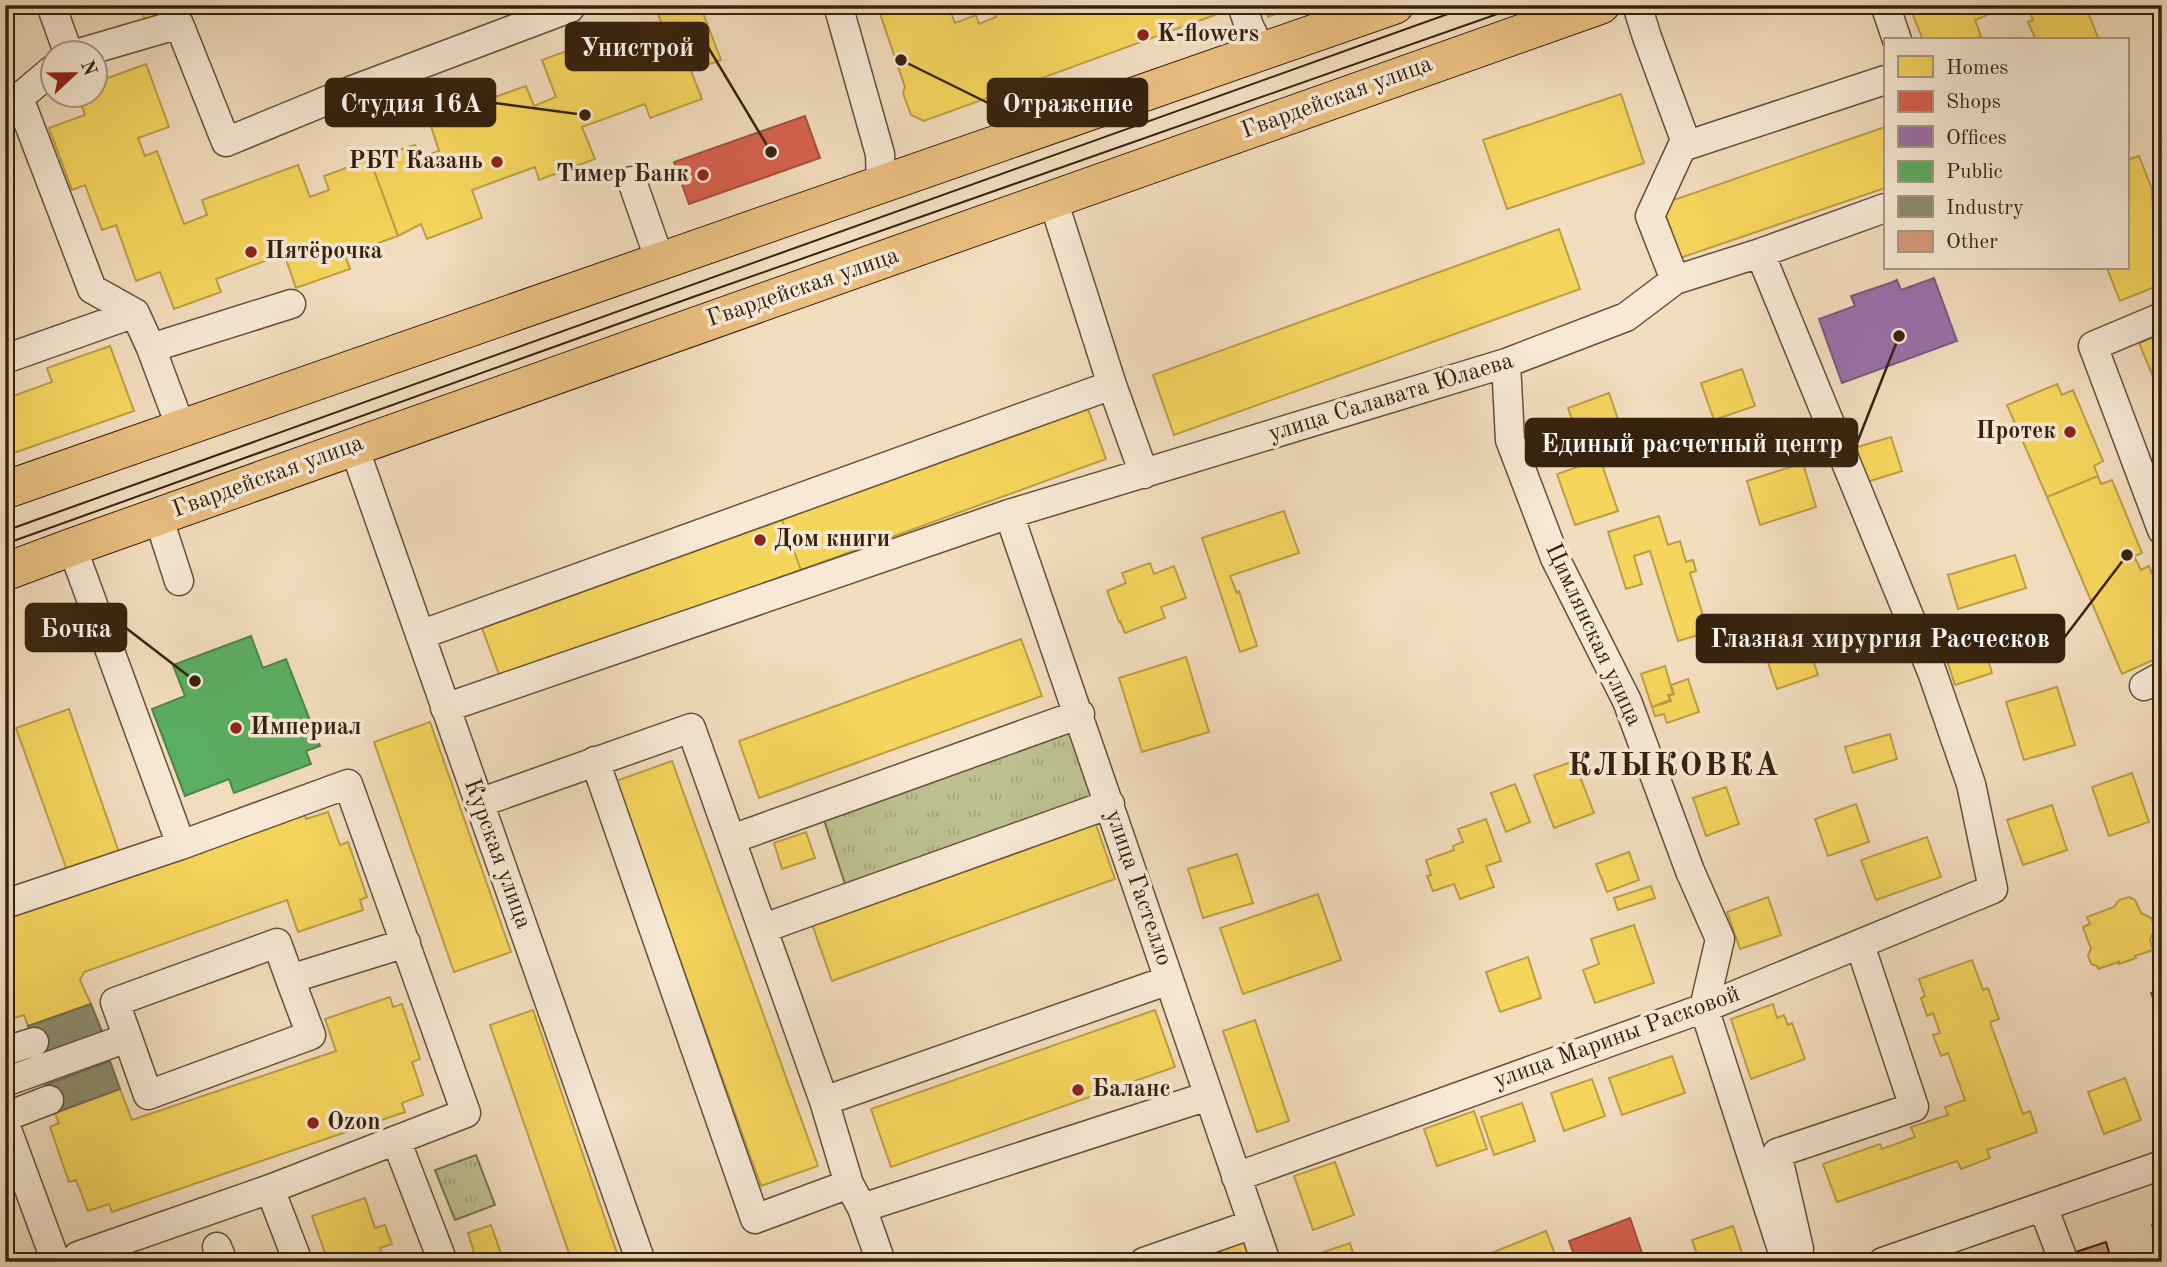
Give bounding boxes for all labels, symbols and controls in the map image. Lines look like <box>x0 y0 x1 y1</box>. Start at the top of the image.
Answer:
callout: Унистрой <box>566 23 708 70</box>
place label: K-flowers <box>1157 23 1259 47</box>
marker: K-flowers <box>1135 27 1151 43</box>
text: Унистрой <box>580 36 694 62</box>
north arrow <box>38 38 108 108</box>
legend <box>1884 38 2128 270</box>
street label: Гвардейская улица <box>1238 52 1436 144</box>
text: N <box>76 58 99 79</box>
text: Homes <box>1946 58 2008 79</box>
callout: Студия 16А <box>326 79 495 126</box>
callout: Отражение <box>988 79 1147 126</box>
text: Студия 16А <box>340 92 482 118</box>
text: Отражение <box>1002 92 1134 118</box>
text: Shops <box>1946 92 2001 113</box>
text: Offices <box>1946 128 2007 149</box>
place label: РБТ Казань <box>348 150 483 174</box>
marker: РБТ Казань <box>489 154 505 170</box>
text: Public <box>1946 162 2003 183</box>
place label: Тимер Банк <box>556 163 689 187</box>
marker: Тимер Банк <box>695 167 711 183</box>
text: Industry <box>1946 198 2024 219</box>
text: Other <box>1946 232 1998 253</box>
place label: Пятёрочка <box>265 240 383 264</box>
marker: Пятёрочка <box>243 244 259 260</box>
street label: Гвардейская улица <box>704 244 902 332</box>
street label: улица Салавата Юлаева <box>1266 349 1516 447</box>
callout: Единый расчетный центр <box>1526 419 1857 466</box>
place label: Протек <box>1976 420 2056 444</box>
marker: Протек <box>2062 424 2078 440</box>
street label: Гвардейская улица <box>169 431 367 523</box>
text: Единый расчетный центр <box>1541 432 1843 458</box>
place label: Дом книги <box>774 528 890 552</box>
marker: Дом книги <box>752 532 768 548</box>
street label: Цимлянская улица <box>1540 540 1646 730</box>
callout: Бочка <box>26 604 126 651</box>
callout: Глазная хирургия Расческов <box>1697 615 2064 662</box>
text: Бочка <box>40 617 112 643</box>
text: Глазная хирургия Расческов <box>1710 627 2050 653</box>
place label: Империал <box>250 716 362 740</box>
marker: Империал <box>228 720 244 736</box>
district label: КЛЫКОВКА <box>1567 751 1781 783</box>
street label: Курская улица <box>459 776 535 932</box>
street label: улица Гастелло <box>1100 807 1176 969</box>
street label: улица Марины Расковой <box>1491 982 1743 1094</box>
place label: Баланс <box>1092 1078 1171 1102</box>
marker: Баланс <box>1070 1082 1086 1098</box>
place label: Ozon <box>327 1111 381 1135</box>
marker: Ozon <box>305 1115 321 1131</box>

